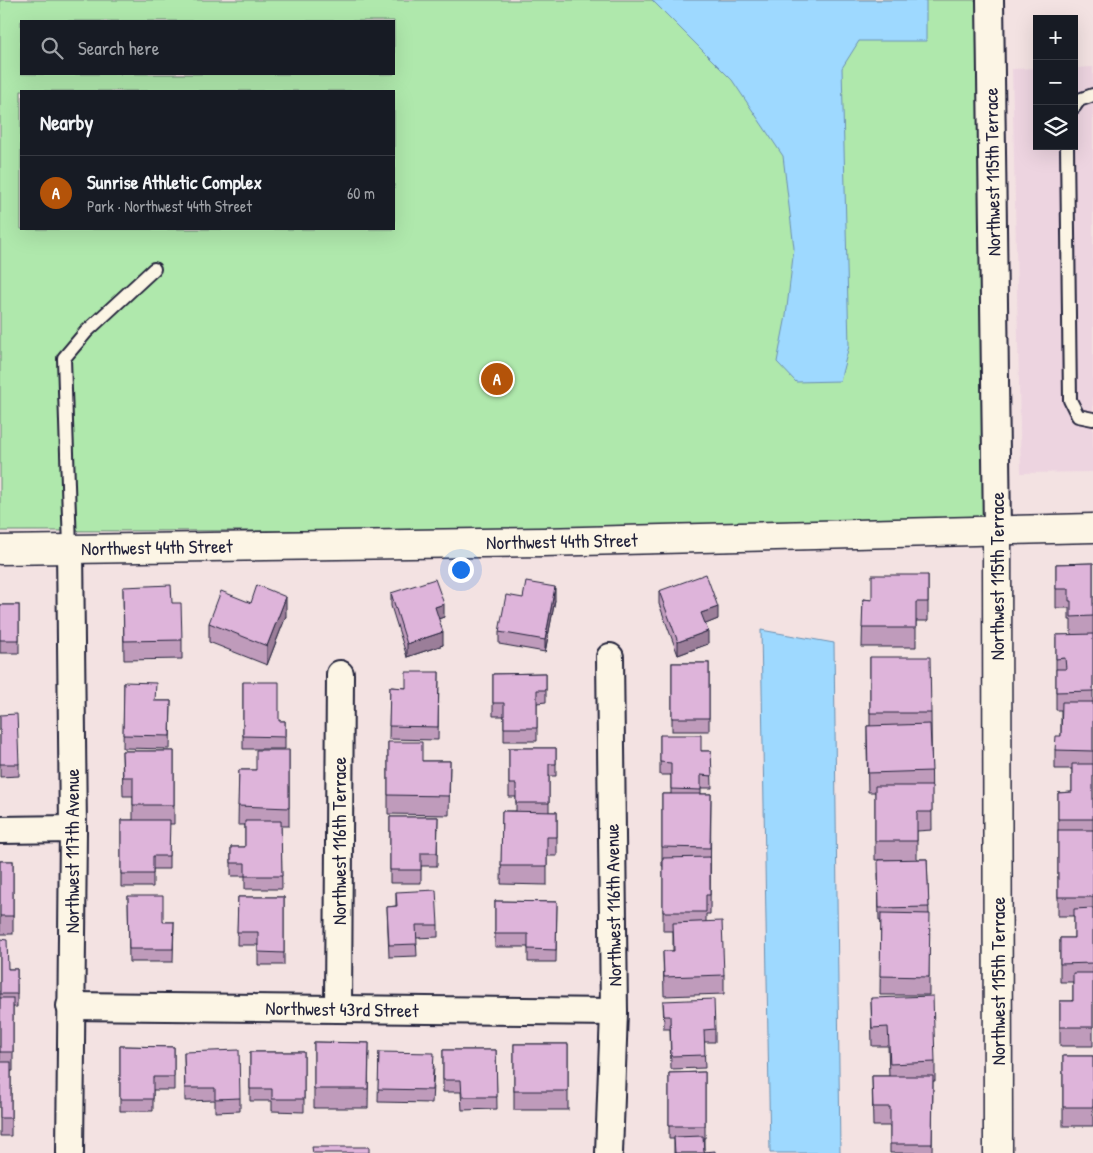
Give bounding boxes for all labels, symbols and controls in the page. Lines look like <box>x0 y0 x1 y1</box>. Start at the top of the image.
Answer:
map controls <box>1033 15 1078 150</box>
button: + <box>1033 15 1078 60</box>
search box <box>20 20 395 75</box>
icon: search <box>38 34 66 62</box>
text: Search here <box>78 35 159 61</box>
button: − <box>1033 60 1078 105</box>
street label: Northwest 115th Terrace <box>978 87 1006 256</box>
button: layers <box>1033 105 1078 150</box>
text: Nearby <box>40 108 93 137</box>
text: Sunrise Athletic Complex <box>87 169 262 195</box>
text: A <box>52 182 60 204</box>
text: 60 m <box>347 182 375 204</box>
text: Park · Northwest 44th Street <box>87 195 252 217</box>
pin: A <box>481 360 513 398</box>
street label: Northwest 115th Terrace <box>984 491 1010 660</box>
street label: Northwest 44th Street <box>486 527 638 555</box>
street label: Northwest 44th Street <box>81 533 233 561</box>
your location <box>448 557 474 583</box>
street label: Northwest 116th Terrace <box>326 757 352 925</box>
street label: Northwest 117th Avenue <box>59 768 85 933</box>
street label: Northwest 116th Avenue <box>599 823 627 987</box>
street label: Northwest 115th Terrace <box>985 896 1011 1065</box>
street label: Northwest 43rd Street <box>265 995 419 1023</box>

